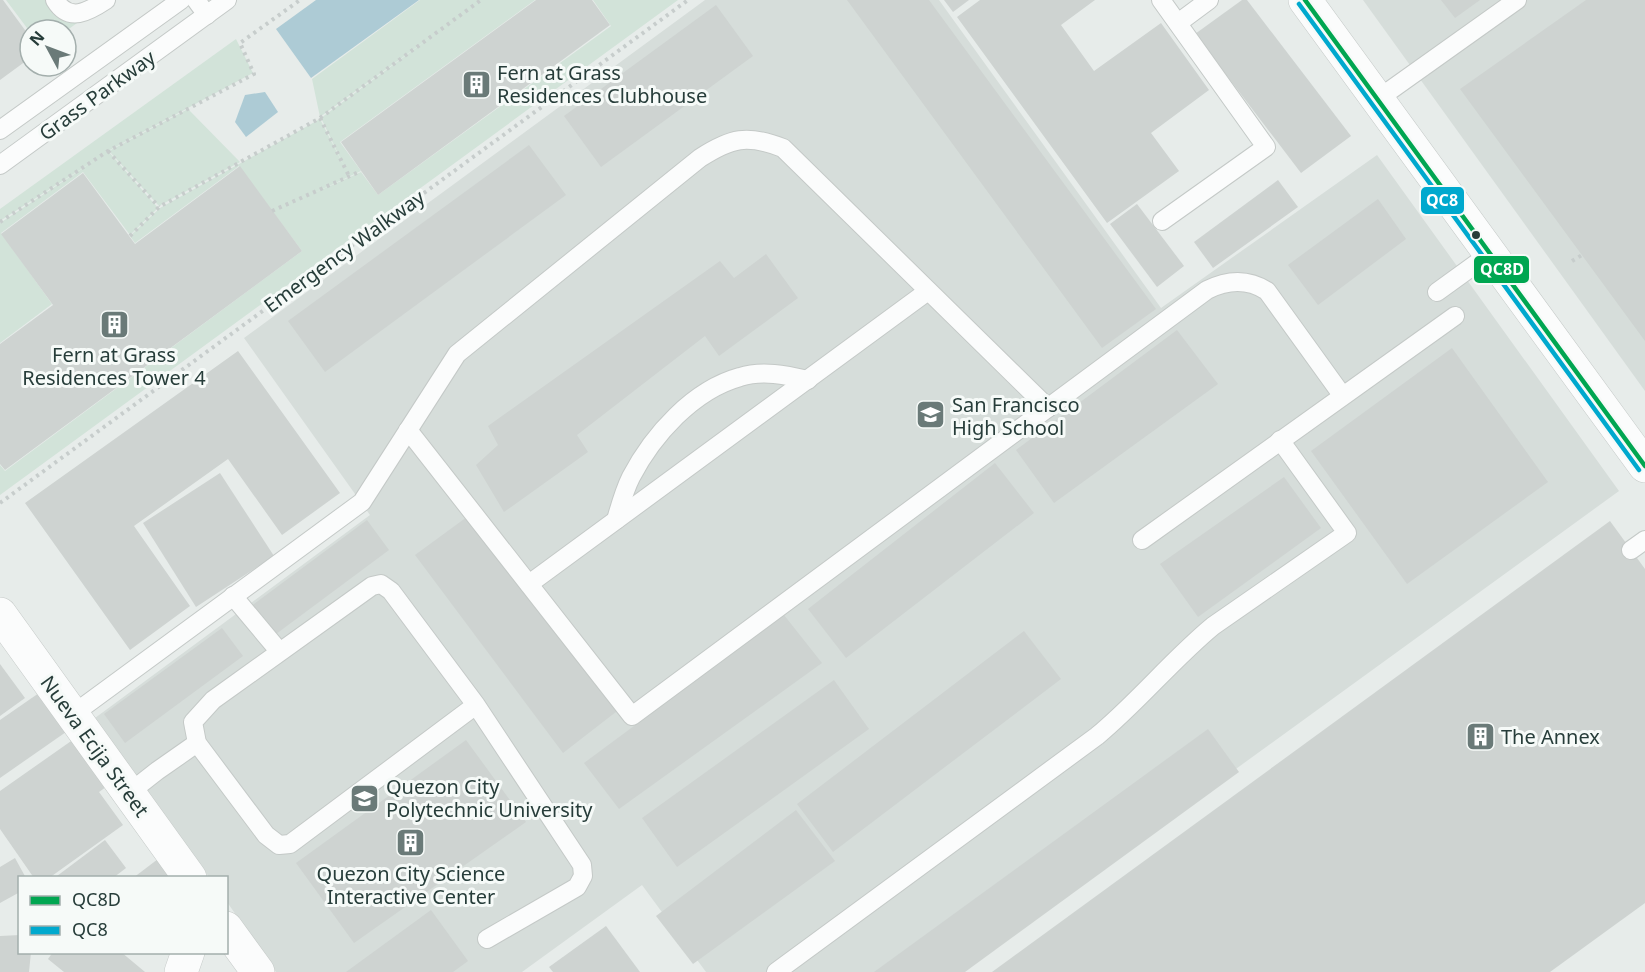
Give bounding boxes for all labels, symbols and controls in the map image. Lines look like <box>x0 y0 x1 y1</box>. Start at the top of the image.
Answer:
north arrow <box>18 18 78 78</box>
text: N <box>24 26 49 50</box>
street label: Grass Parkway <box>33 43 161 146</box>
place label: Fern at Grass Residences Clubhouse <box>497 59 707 109</box>
building icon: Fern at Grass Residences Clubhouse <box>460 68 492 100</box>
street label: Emergency Walkway <box>258 183 430 318</box>
line badge: QC8 <box>1420 186 1465 215</box>
text: QC8 <box>1426 189 1458 211</box>
unlabelled marker <box>1470 229 1482 241</box>
line badge: QC8D <box>1473 255 1530 284</box>
text: QC8D <box>1480 258 1524 280</box>
building icon: Fern at Grass Residences Tower 4 <box>98 308 130 340</box>
place label: Fern at Grass Residences Tower 4 <box>22 341 206 391</box>
place label: San Francisco High School <box>952 391 1080 441</box>
school or university icon: San Francisco High School <box>915 399 947 431</box>
street label: Nueva Ecija Street <box>35 670 155 822</box>
building icon: The Annex <box>1464 720 1496 752</box>
place label: The Annex <box>1501 723 1600 750</box>
place label: Quezon City Polytechnic University <box>386 773 593 823</box>
school or university icon: Quezon City Polytechnic University <box>349 782 381 814</box>
building icon: Quezon City Science Interactive Center <box>395 826 427 858</box>
place label: Quezon City Science Interactive Center <box>317 860 505 910</box>
legend <box>18 876 228 954</box>
text: QC8D <box>72 887 121 911</box>
text: QC8 <box>72 917 108 941</box>

